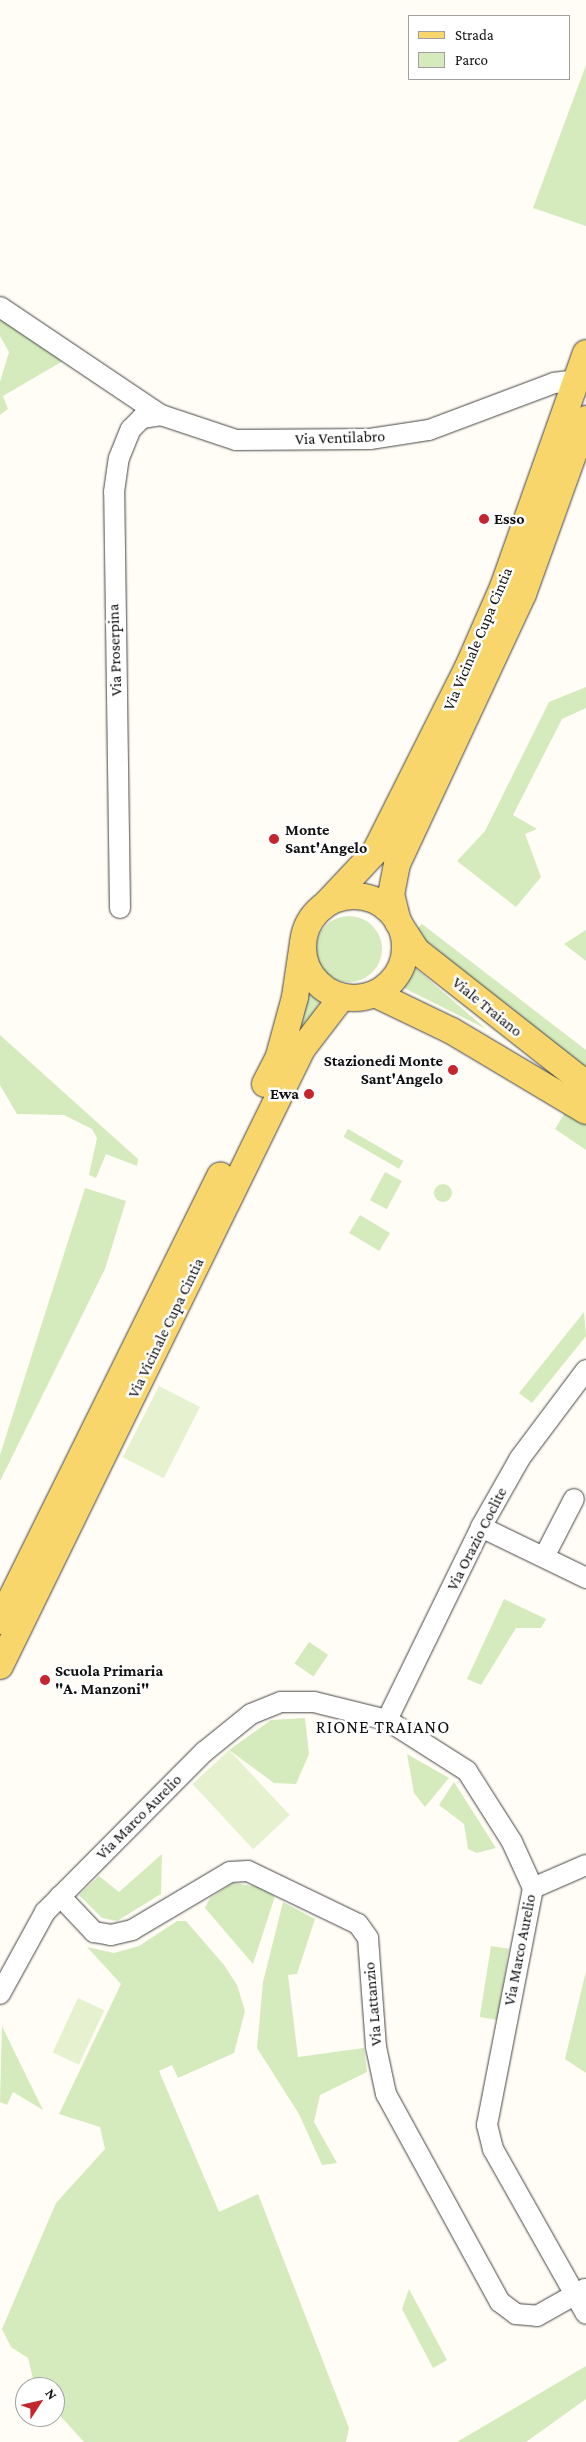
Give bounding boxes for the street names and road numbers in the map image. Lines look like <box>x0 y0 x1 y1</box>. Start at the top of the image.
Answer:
street label: Via Ventilabro <box>295 427 385 449</box>
street label: Via Vicinale Cupa Cintia <box>439 565 517 713</box>
street label: Via Proserpina <box>104 604 126 696</box>
street label: Viale Traiano <box>448 973 526 1041</box>
street label: Via Vicinale Cupa Cintia <box>124 1255 208 1401</box>
street label: Via Orazio Coclite <box>443 1484 511 1594</box>
street label: Via Marco Aurelio <box>92 1770 186 1864</box>
street label: Via Marco Aurelio <box>500 1893 540 2007</box>
street label: Via Lattanzio <box>360 1961 386 2047</box>

